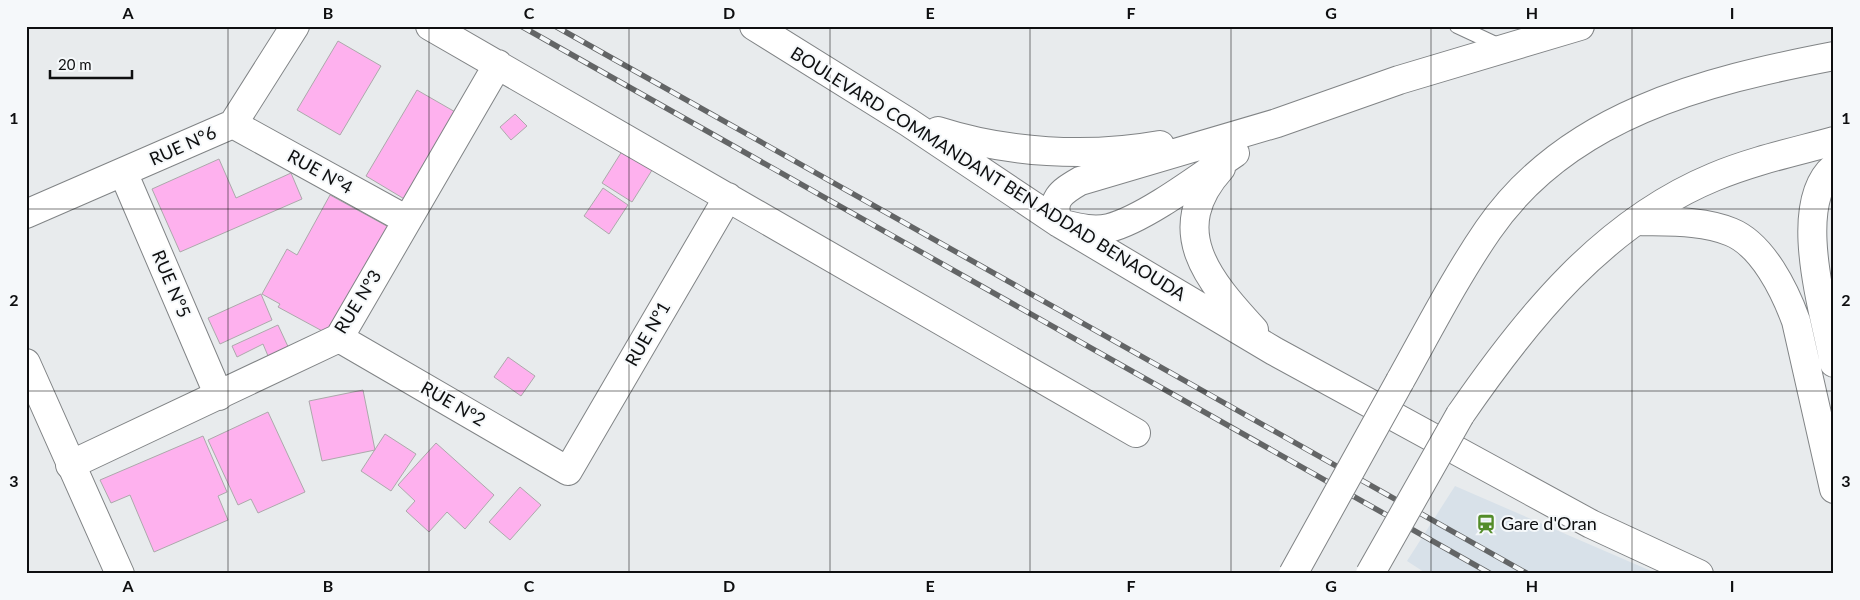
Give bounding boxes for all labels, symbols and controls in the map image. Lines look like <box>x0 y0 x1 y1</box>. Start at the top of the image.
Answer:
text: A <box>121 3 134 22</box>
text: B <box>323 3 333 22</box>
text: C <box>524 3 535 22</box>
text: D <box>723 3 735 22</box>
text: E <box>925 3 935 22</box>
text: F <box>1126 3 1136 22</box>
text: G <box>1325 3 1337 22</box>
text: H <box>1526 3 1538 22</box>
text: I <box>1730 3 1734 22</box>
street label: BOULEVARD COMMANDANT BEN ADDAD BENAOUDA <box>787 41 1191 305</box>
scale bar <box>50 48 132 80</box>
text: 20 m <box>58 55 92 73</box>
text: 1 <box>9 108 19 127</box>
text: 1 <box>1841 108 1851 127</box>
street label: RUE N°6 <box>146 121 220 170</box>
street label: RUE N°4 <box>284 144 357 198</box>
street label: RUE N°5 <box>148 247 196 321</box>
street label: RUE N°3 <box>329 265 385 337</box>
text: 2 <box>9 290 19 309</box>
text: 2 <box>1841 290 1851 309</box>
street label: RUE N°1 <box>620 297 674 370</box>
street label: RUE N°2 <box>417 376 490 430</box>
text: 3 <box>9 471 19 490</box>
text: 3 <box>1841 471 1851 490</box>
place label: Gare d'Oran <box>1501 512 1597 534</box>
station icon: Gare d'Oran <box>1475 513 1497 535</box>
text: A <box>121 576 134 595</box>
text: B <box>323 576 333 595</box>
text: C <box>524 576 535 595</box>
text: D <box>723 576 735 595</box>
text: E <box>925 576 935 595</box>
text: F <box>1126 576 1136 595</box>
text: G <box>1325 576 1337 595</box>
text: H <box>1526 576 1538 595</box>
text: I <box>1730 576 1734 595</box>

